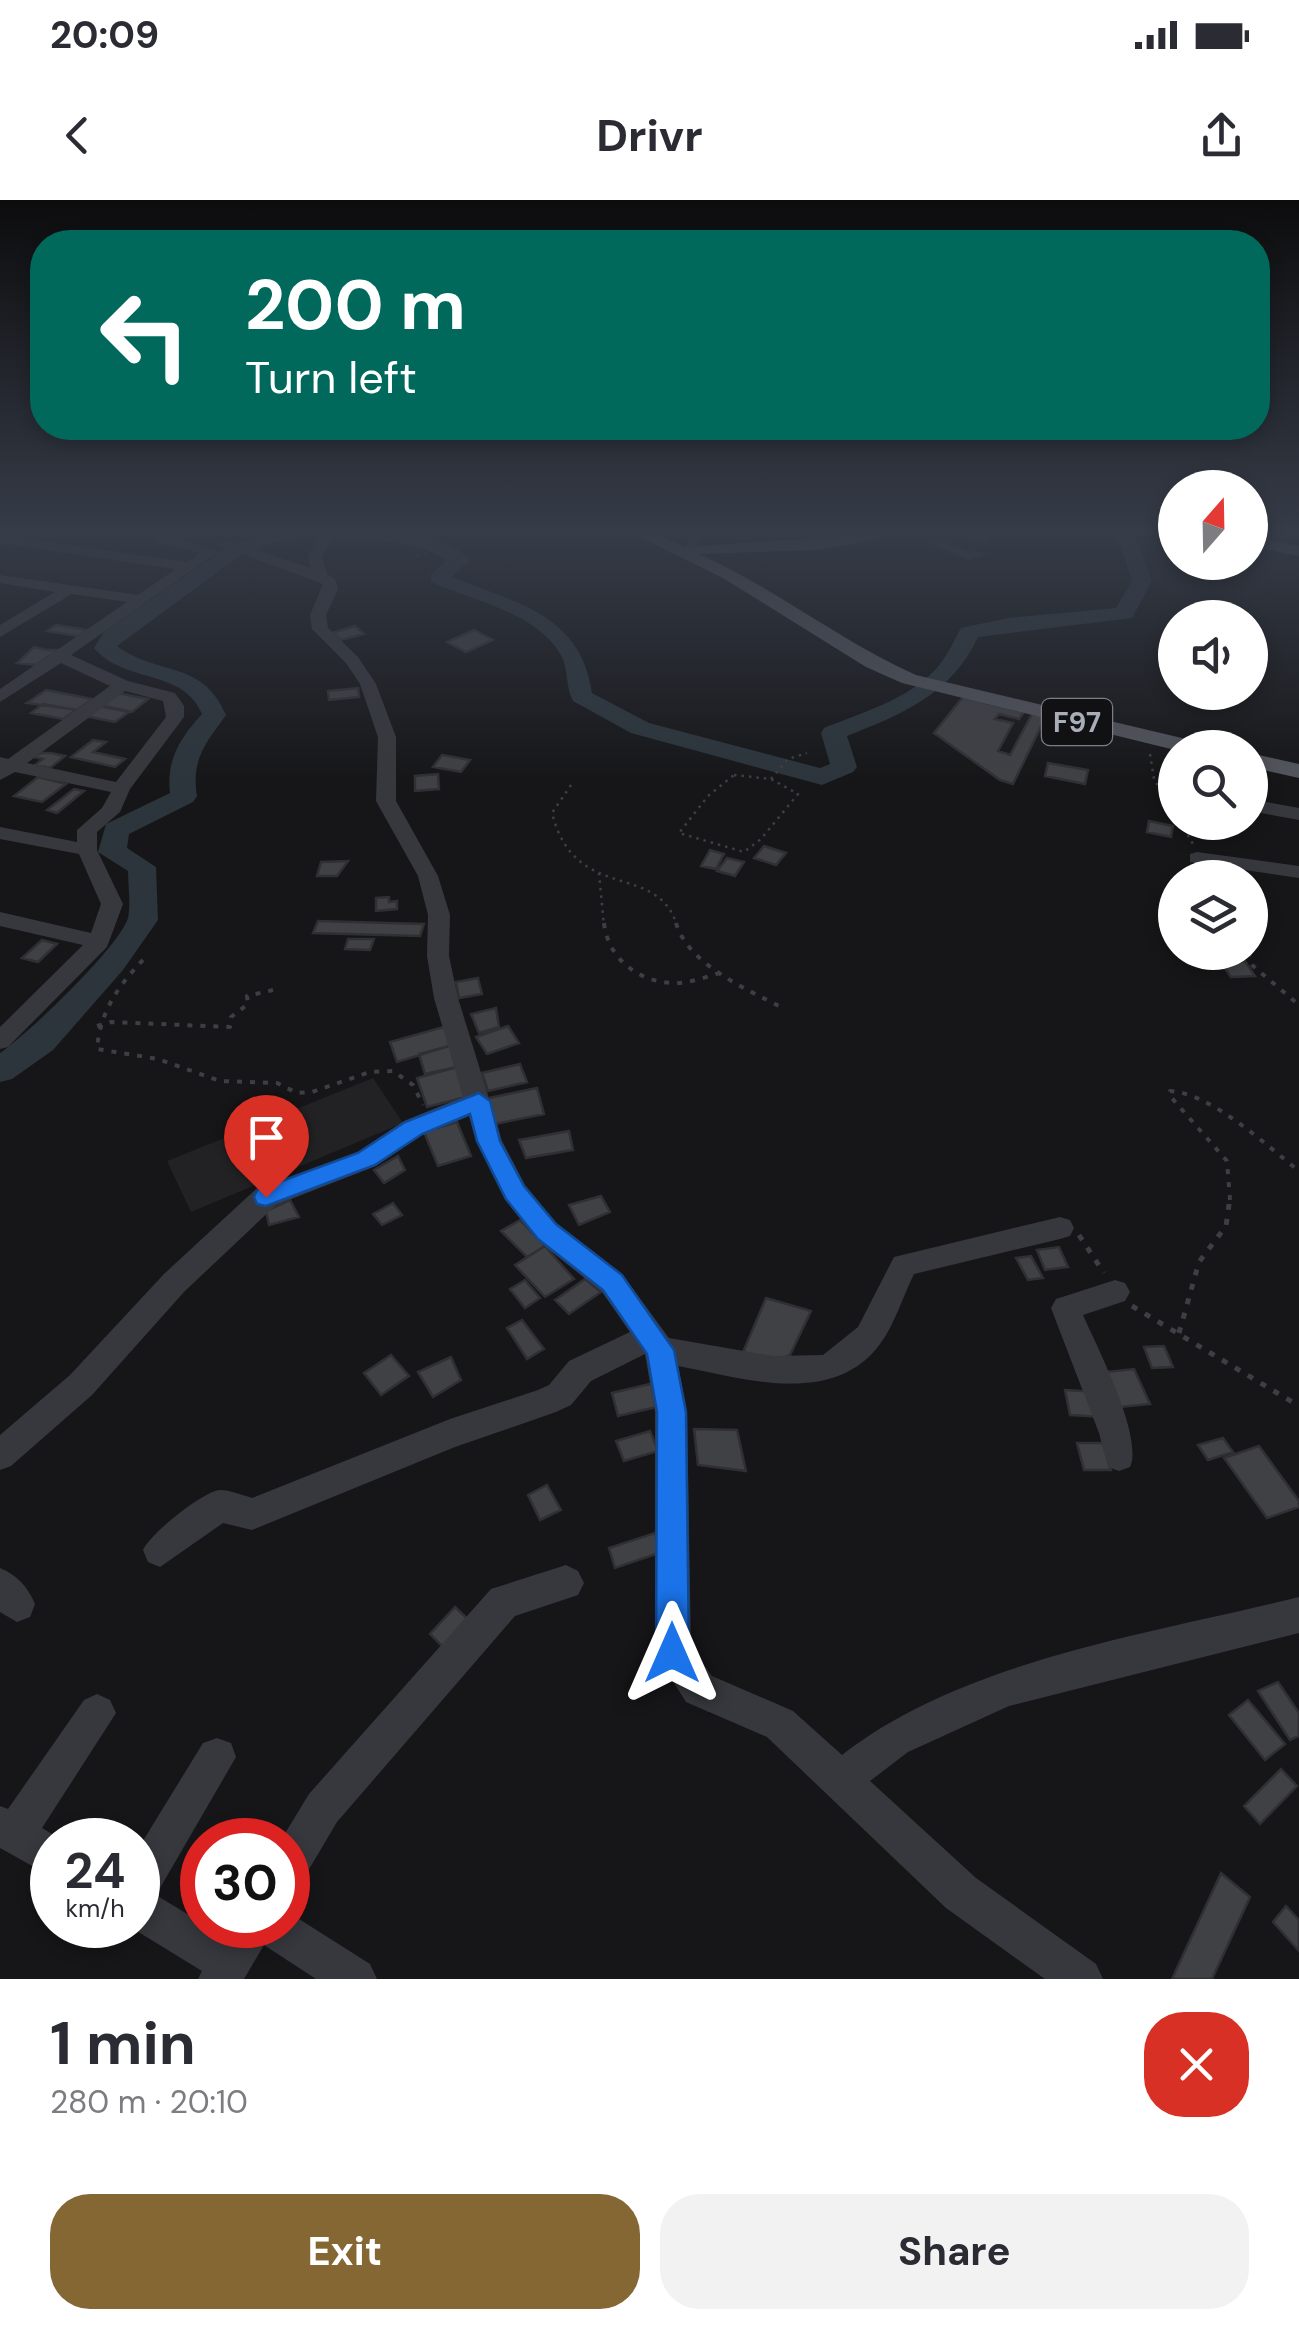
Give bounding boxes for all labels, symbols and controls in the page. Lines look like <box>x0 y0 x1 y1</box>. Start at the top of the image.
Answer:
text: 20:09 <box>50 10 159 60</box>
text: Drivr <box>596 106 703 165</box>
icon: back <box>50 108 105 163</box>
icon: share <box>1194 108 1249 163</box>
text: 200 m <box>245 260 466 351</box>
icon: left <box>80 270 210 400</box>
text: Turn left <box>245 348 417 407</box>
north arrow <box>1158 470 1268 580</box>
map controls <box>1158 470 1268 970</box>
button: sound <box>1158 600 1268 710</box>
road number: F97 <box>1042 699 1112 745</box>
button: search <box>1158 730 1268 840</box>
button: layers <box>1158 860 1268 970</box>
pin <box>224 1095 309 1198</box>
icon: arrive <box>239 1110 294 1165</box>
position arrow <box>620 1601 724 1705</box>
speed limit sign: 30 <box>180 1818 310 1948</box>
text: 24 <box>65 1838 126 1904</box>
text: km/h <box>65 1892 125 1925</box>
text: 1 min <box>50 2004 196 2083</box>
button: close <box>1144 2012 1249 2117</box>
text: 280 m · 20:10 <box>50 2081 248 2123</box>
button: Exit <box>50 2194 640 2309</box>
button: Share <box>660 2194 1249 2309</box>

